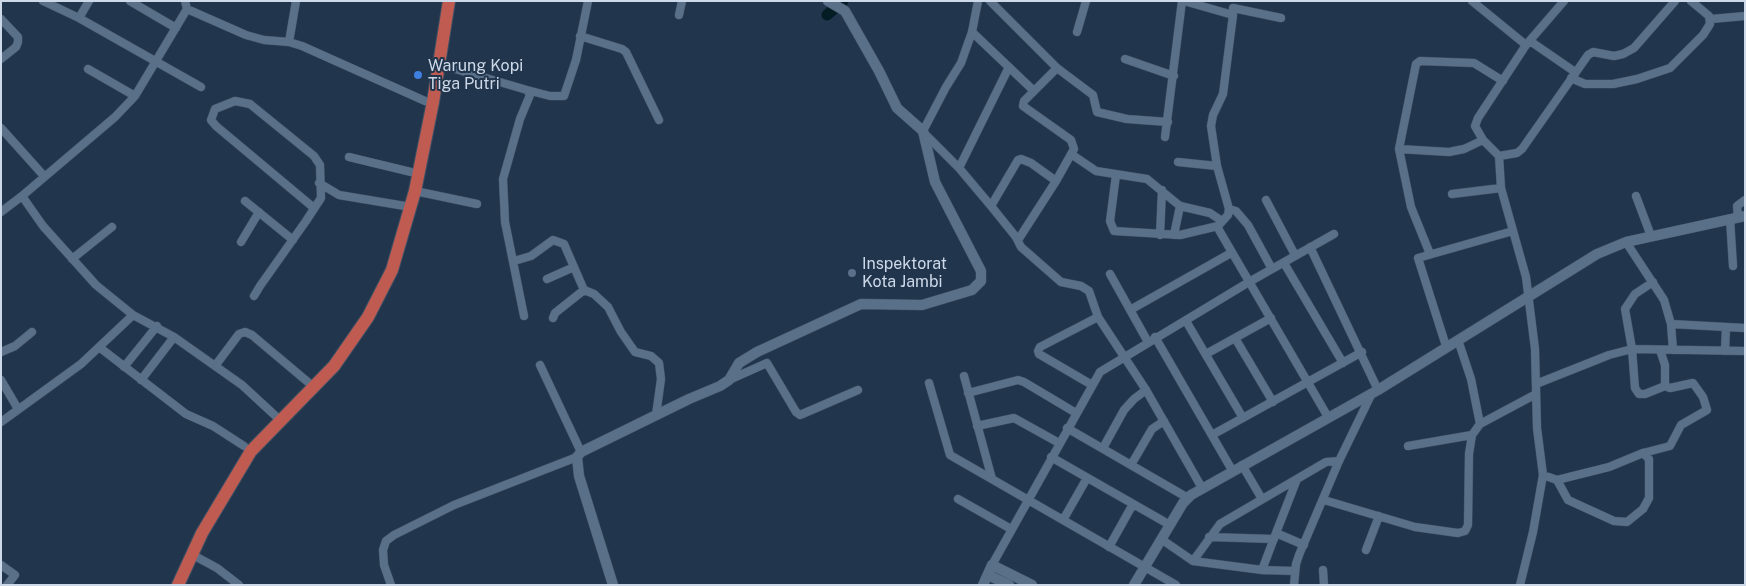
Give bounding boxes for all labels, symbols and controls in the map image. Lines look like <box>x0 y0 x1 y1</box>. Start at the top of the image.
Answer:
place label: Warung Kopi Tiga Putri <box>428 56 523 94</box>
marker: Warung Kopi Tiga Putri <box>412 69 424 81</box>
place label: Inspektorat Kota Jambi <box>862 254 947 292</box>
marker: Inspektorat Kota Jambi <box>846 267 858 279</box>

